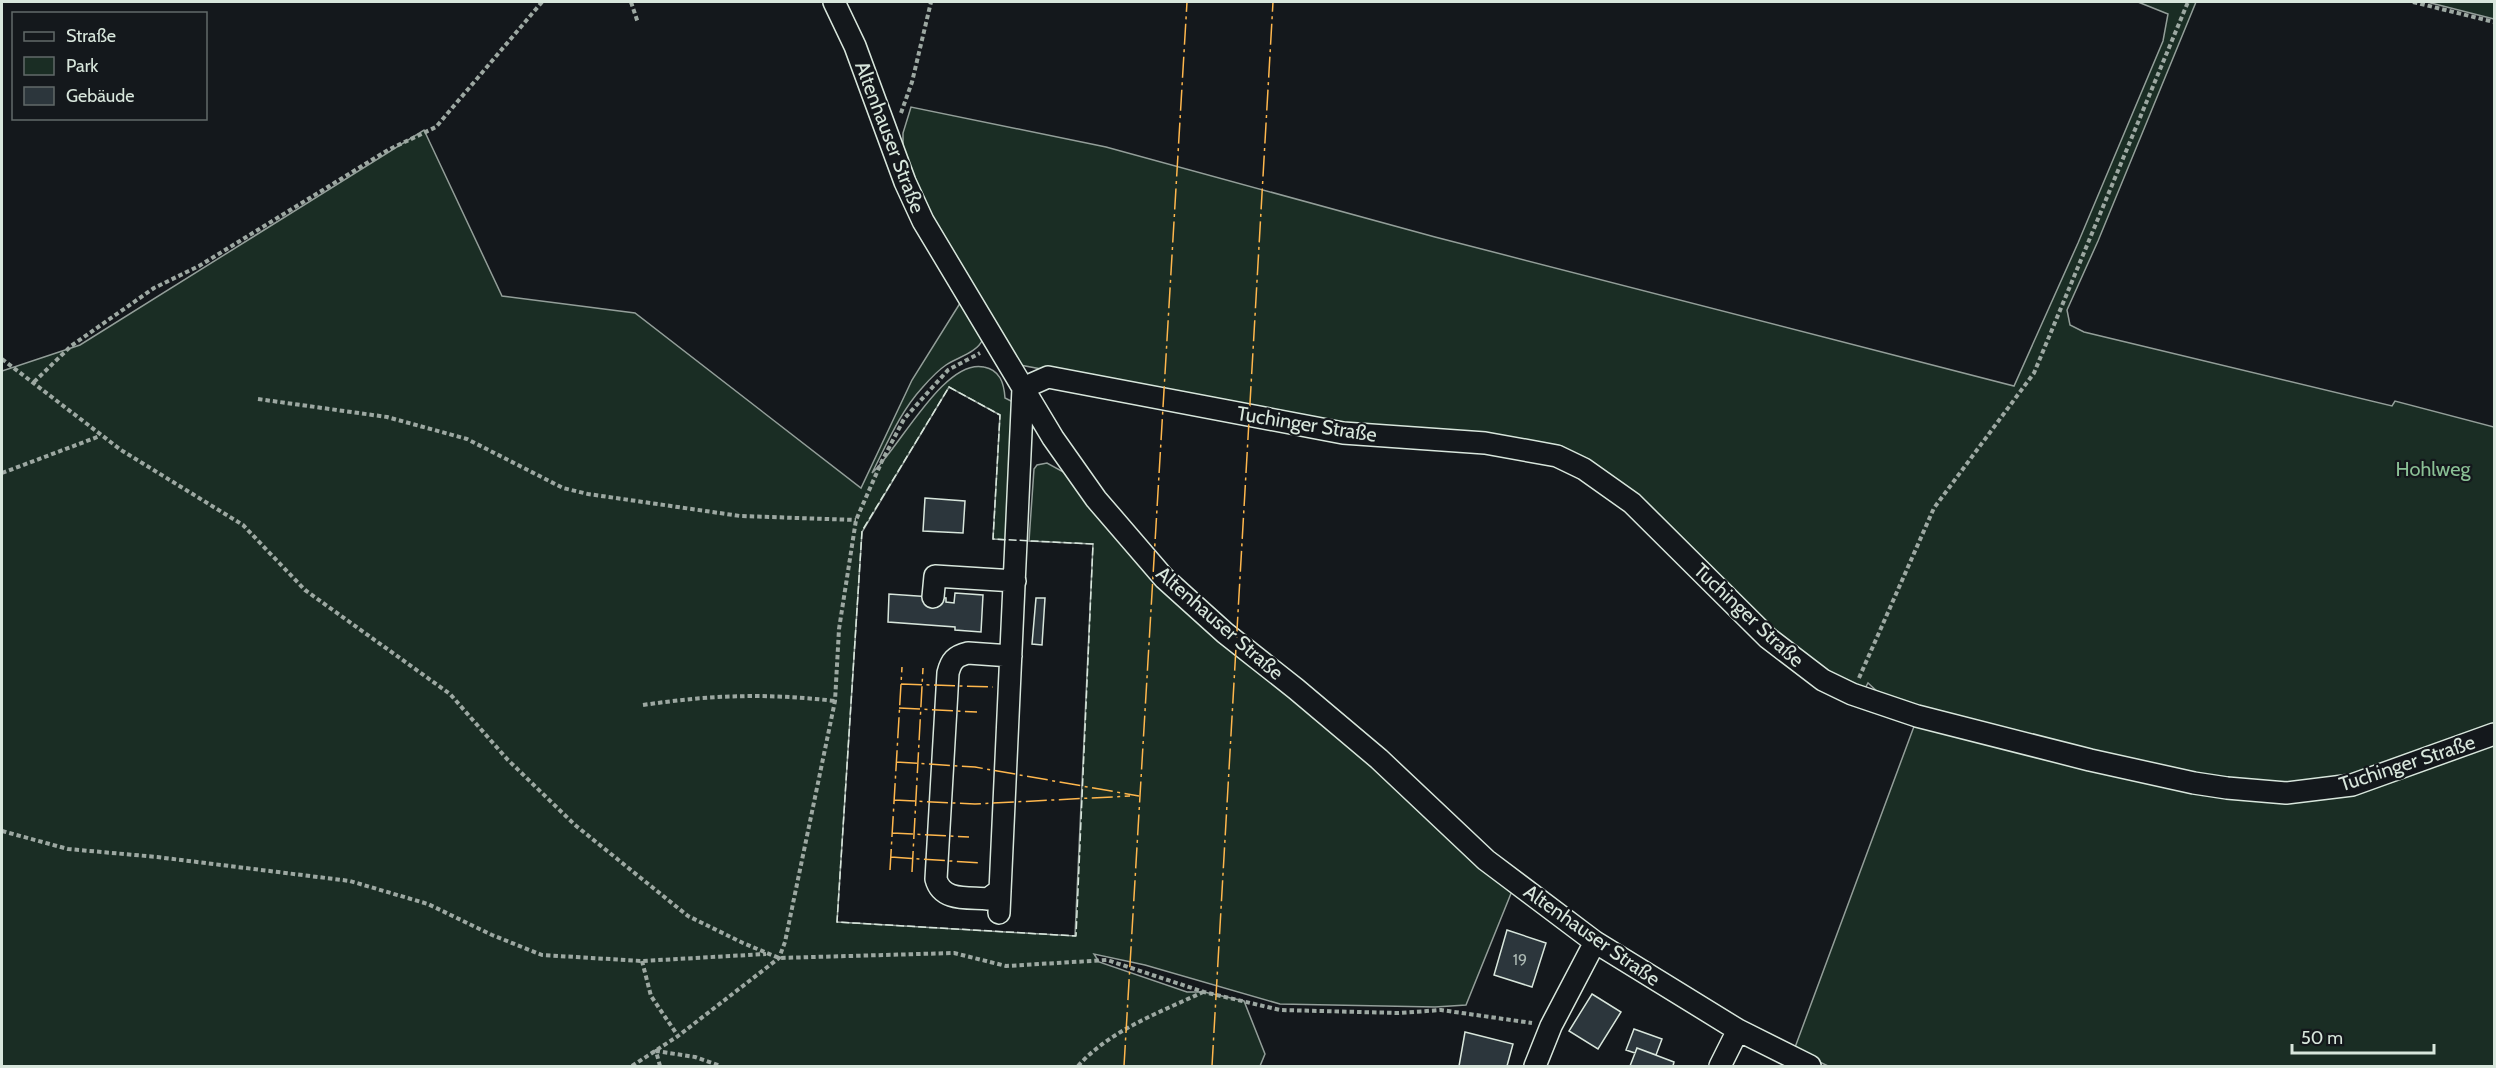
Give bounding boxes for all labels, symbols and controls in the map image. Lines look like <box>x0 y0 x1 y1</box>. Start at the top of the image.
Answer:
legend <box>12 12 207 120</box>
text: Straße <box>66 25 116 47</box>
text: Park <box>66 55 99 77</box>
street label: Altenhauser Straße <box>850 58 930 216</box>
text: Gebäude <box>66 85 135 107</box>
street label: Tuchinger Straße <box>1235 401 1379 447</box>
park label: Hohlweg <box>2396 457 2471 481</box>
street label: Tuchinger Straße <box>1689 558 1809 672</box>
street label: Altenhauser Straße <box>1151 561 1289 685</box>
street label: Tuchinger Straße <box>2336 730 2478 796</box>
street label: Altenhauser Straße <box>1519 879 1665 991</box>
house number: 19 <box>1513 950 1527 969</box>
scale bar <box>2292 1017 2434 1055</box>
text: 50 m <box>2301 1027 2343 1049</box>

